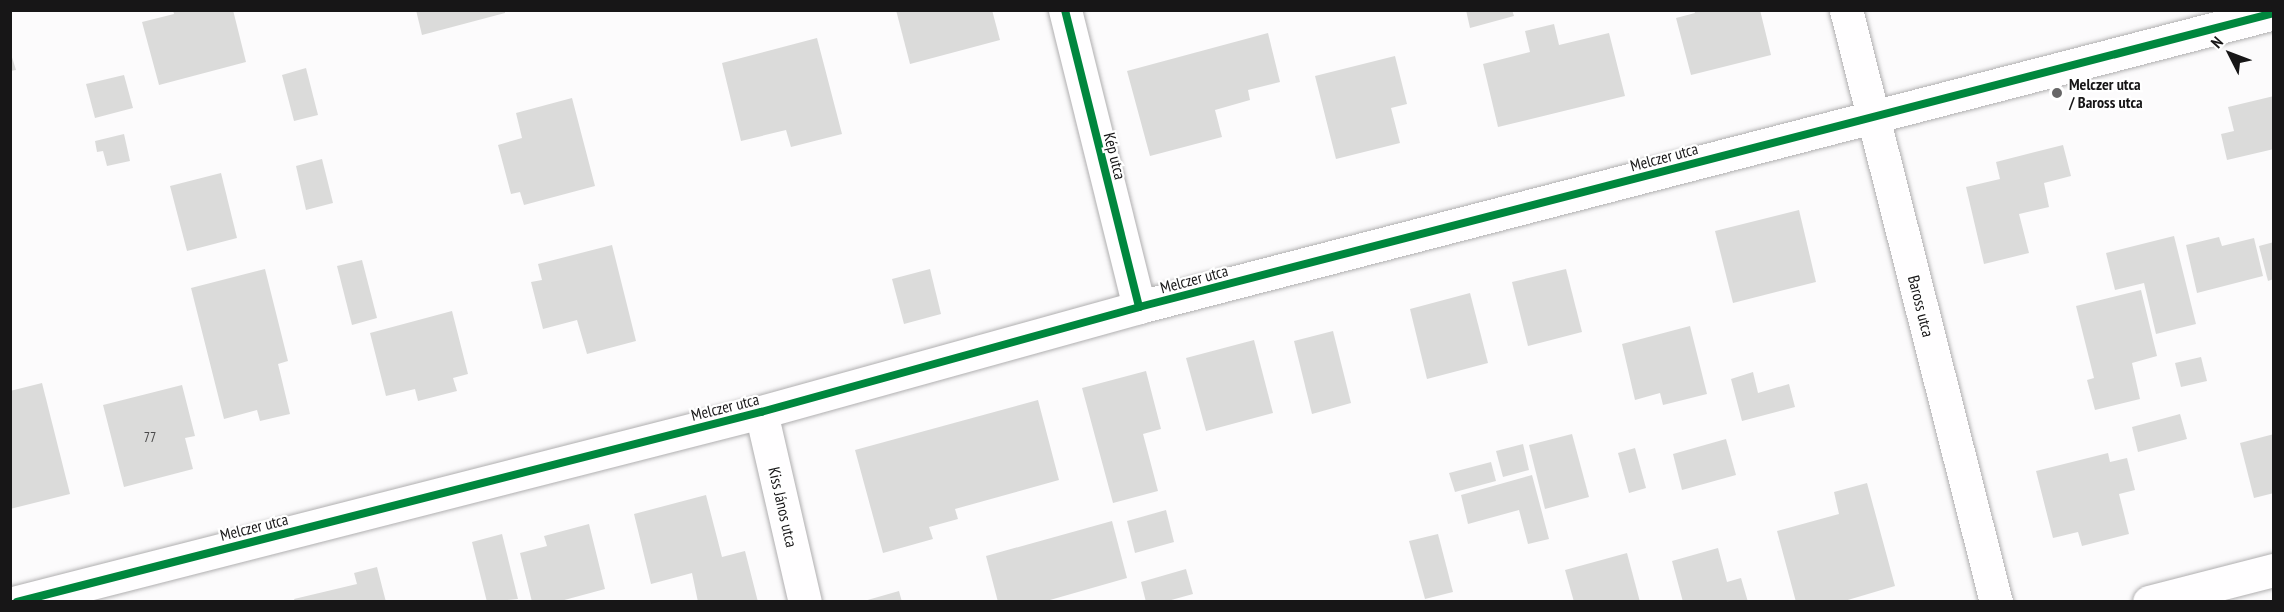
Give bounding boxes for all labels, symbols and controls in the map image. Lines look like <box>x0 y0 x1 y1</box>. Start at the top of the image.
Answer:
north arrow <box>2200 24 2260 84</box>
text: N <box>2206 32 2227 52</box>
place label: Melczer utca / Baross utca <box>2069 74 2143 112</box>
marker: Melczer utca / Baross utca <box>2050 86 2064 100</box>
street label: Kép utca <box>1100 131 1130 181</box>
street label: Melczer utca <box>1628 139 1700 175</box>
street label: Melczer utca <box>1158 261 1230 297</box>
street label: Baross utca <box>1904 273 1938 339</box>
street label: Melczer utca <box>689 389 761 425</box>
house number: 77 <box>144 429 156 445</box>
street label: Kiss János utca <box>764 465 802 549</box>
street label: Melczer utca <box>218 509 290 545</box>

